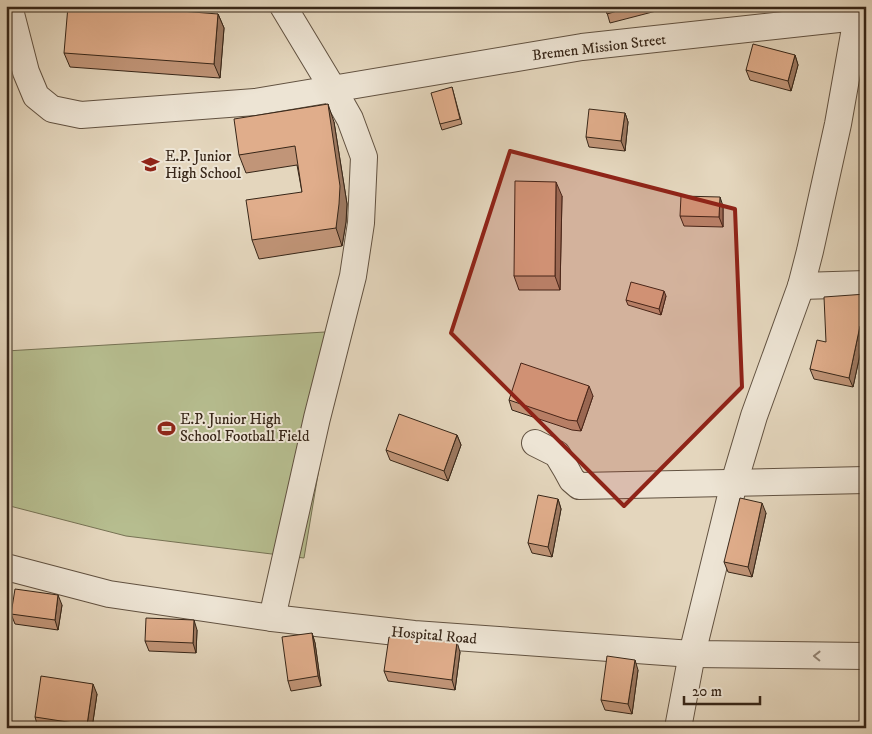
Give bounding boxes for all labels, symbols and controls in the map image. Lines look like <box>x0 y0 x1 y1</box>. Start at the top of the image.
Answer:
street label: Bremen Mission Street <box>531 30 667 65</box>
place label: E.P. Junior High School <box>165 147 242 183</box>
school or university icon: E.P. Junior High School <box>141 155 161 175</box>
place label: E.P. Junior High School Football Field <box>180 410 310 446</box>
sports icon: E.P. Junior High School Football Field <box>156 418 176 438</box>
street label: Hospital Road <box>390 622 478 649</box>
one-way arrow <box>813 651 820 661</box>
scale bar <box>684 674 761 706</box>
text: 20 m <box>692 682 722 701</box>

